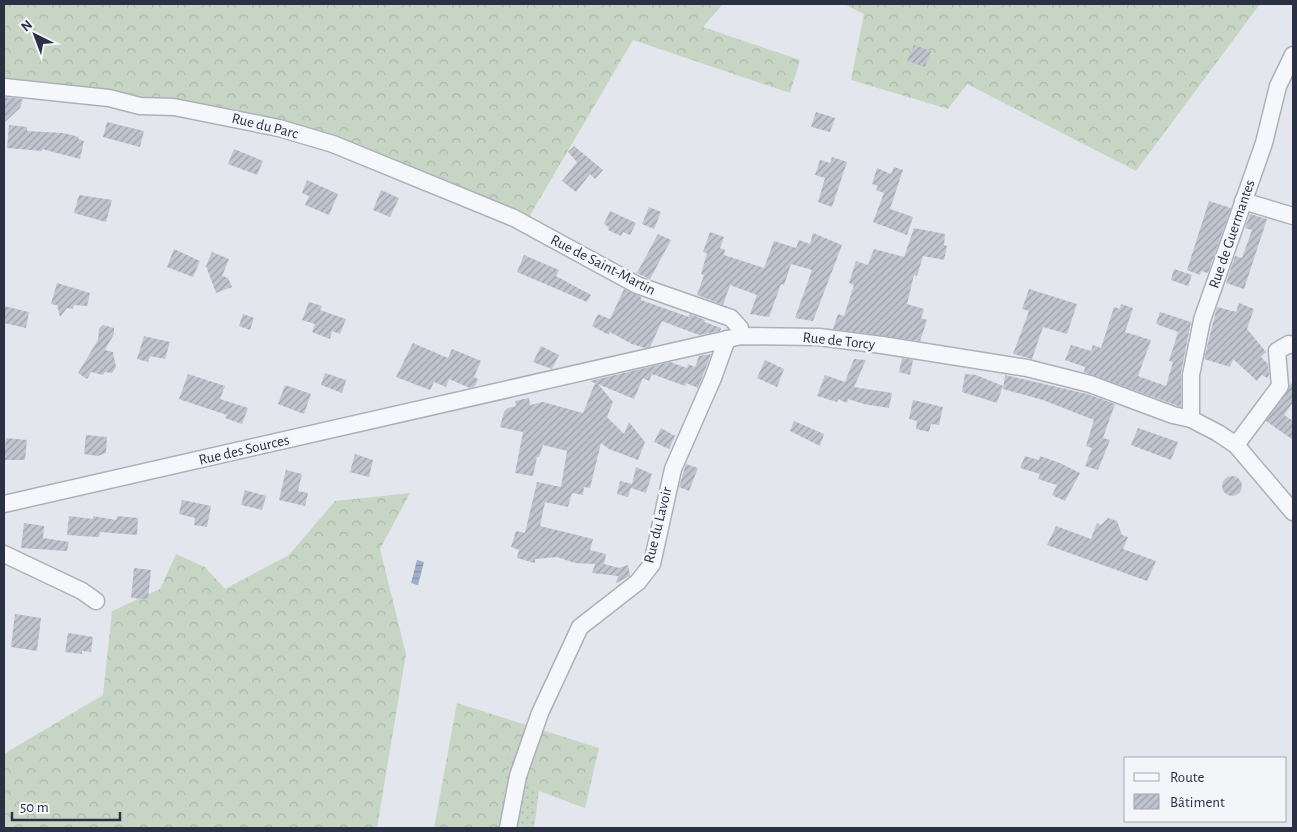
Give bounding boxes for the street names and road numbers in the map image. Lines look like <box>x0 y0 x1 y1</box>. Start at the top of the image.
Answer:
street label: Rue du Parc <box>230 111 300 142</box>
street label: Rue de Guermantes <box>1206 178 1258 290</box>
street label: Rue de Saint-Martin <box>548 232 658 298</box>
street label: Rue de Torcy <box>802 330 877 352</box>
street label: Rue des Sources <box>197 432 291 468</box>
street label: Rue du Lavoir <box>641 485 675 565</box>

